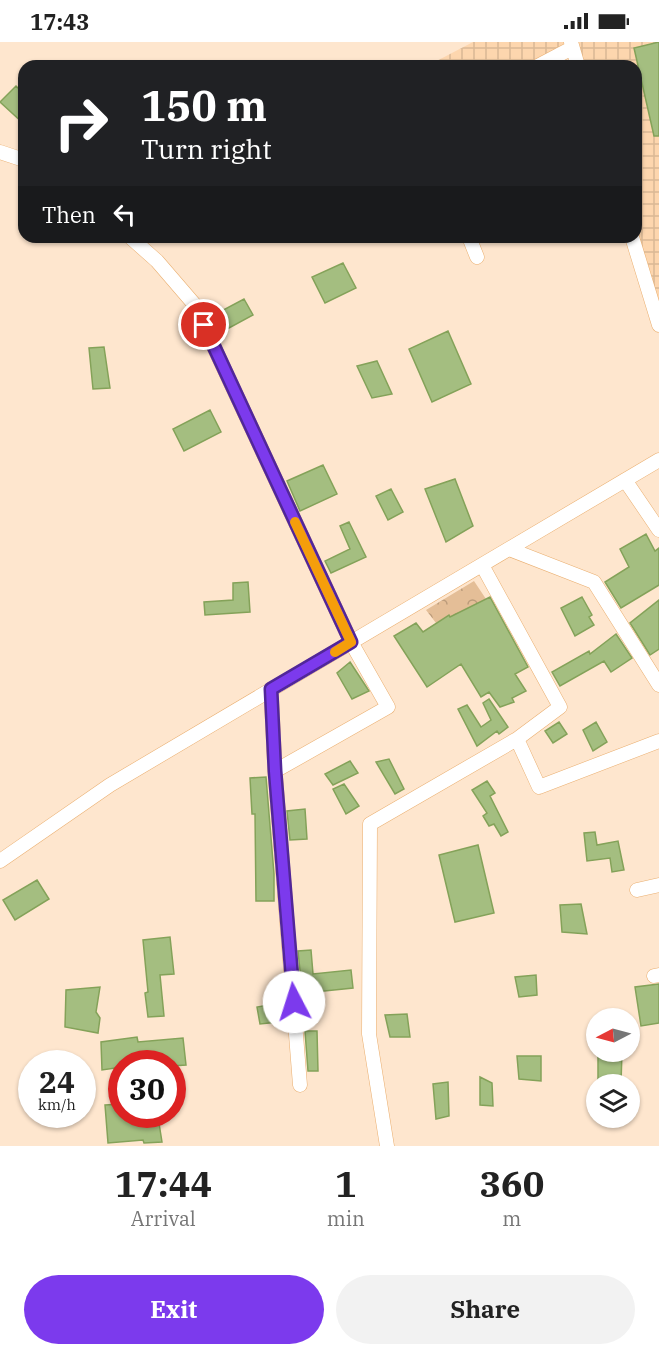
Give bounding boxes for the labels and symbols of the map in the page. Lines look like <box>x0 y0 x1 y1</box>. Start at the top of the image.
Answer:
pin <box>178 299 229 350</box>
position arrow <box>262 970 326 1034</box>
north arrow <box>586 1008 640 1062</box>
speed limit sign: 30 <box>108 1050 186 1128</box>

